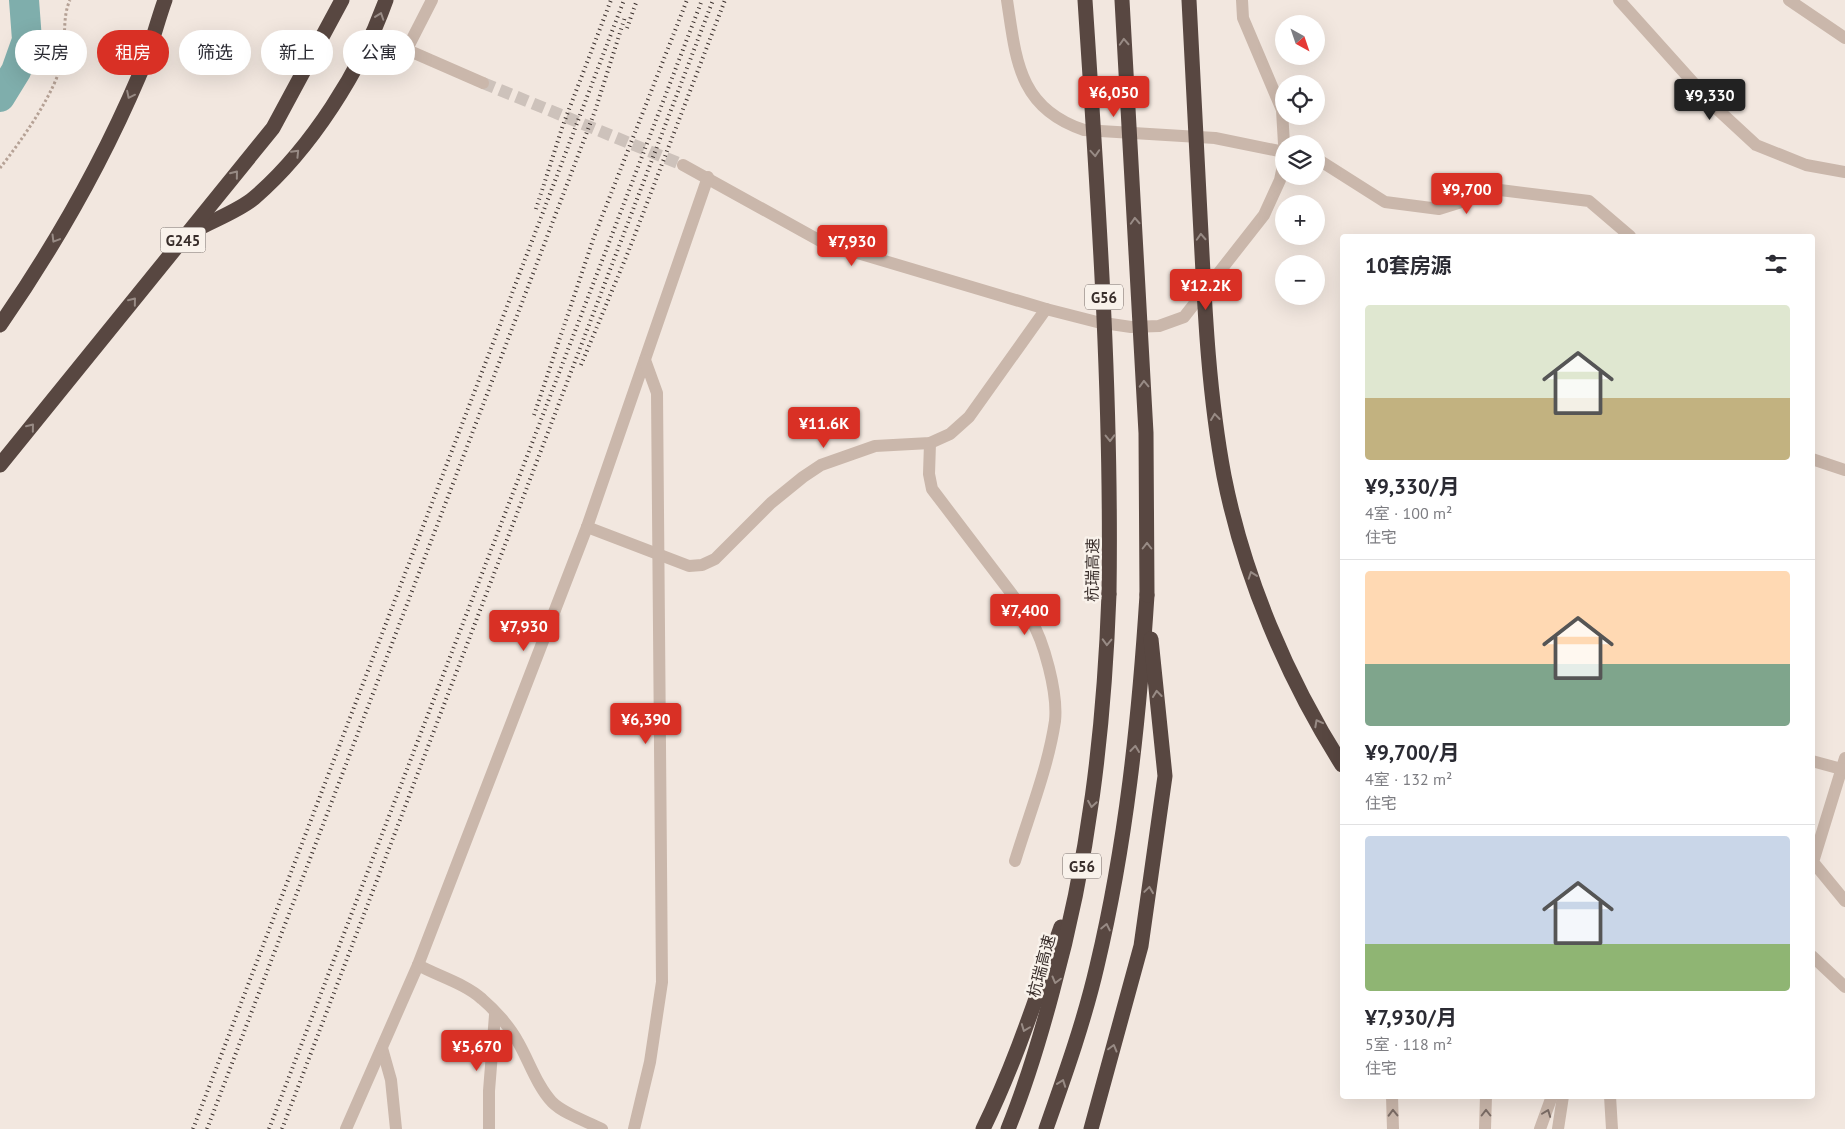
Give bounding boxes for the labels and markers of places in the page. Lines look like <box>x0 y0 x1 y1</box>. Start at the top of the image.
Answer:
pin: ¥6,050 <box>1073 76 1155 118</box>
pin: ¥9,330 <box>1669 78 1751 121</box>
pin: ¥9,700 <box>1426 172 1508 215</box>
pin: ¥7,930 <box>811 224 893 267</box>
pin: ¥12.2K <box>1165 268 1247 311</box>
pin: ¥11.6K <box>783 406 865 449</box>
pin: ¥7,400 <box>984 594 1066 636</box>
pin: ¥7,930 <box>483 610 565 652</box>
pin: ¥6,390 <box>605 702 687 745</box>
pin: ¥5,670 <box>436 1030 518 1072</box>

